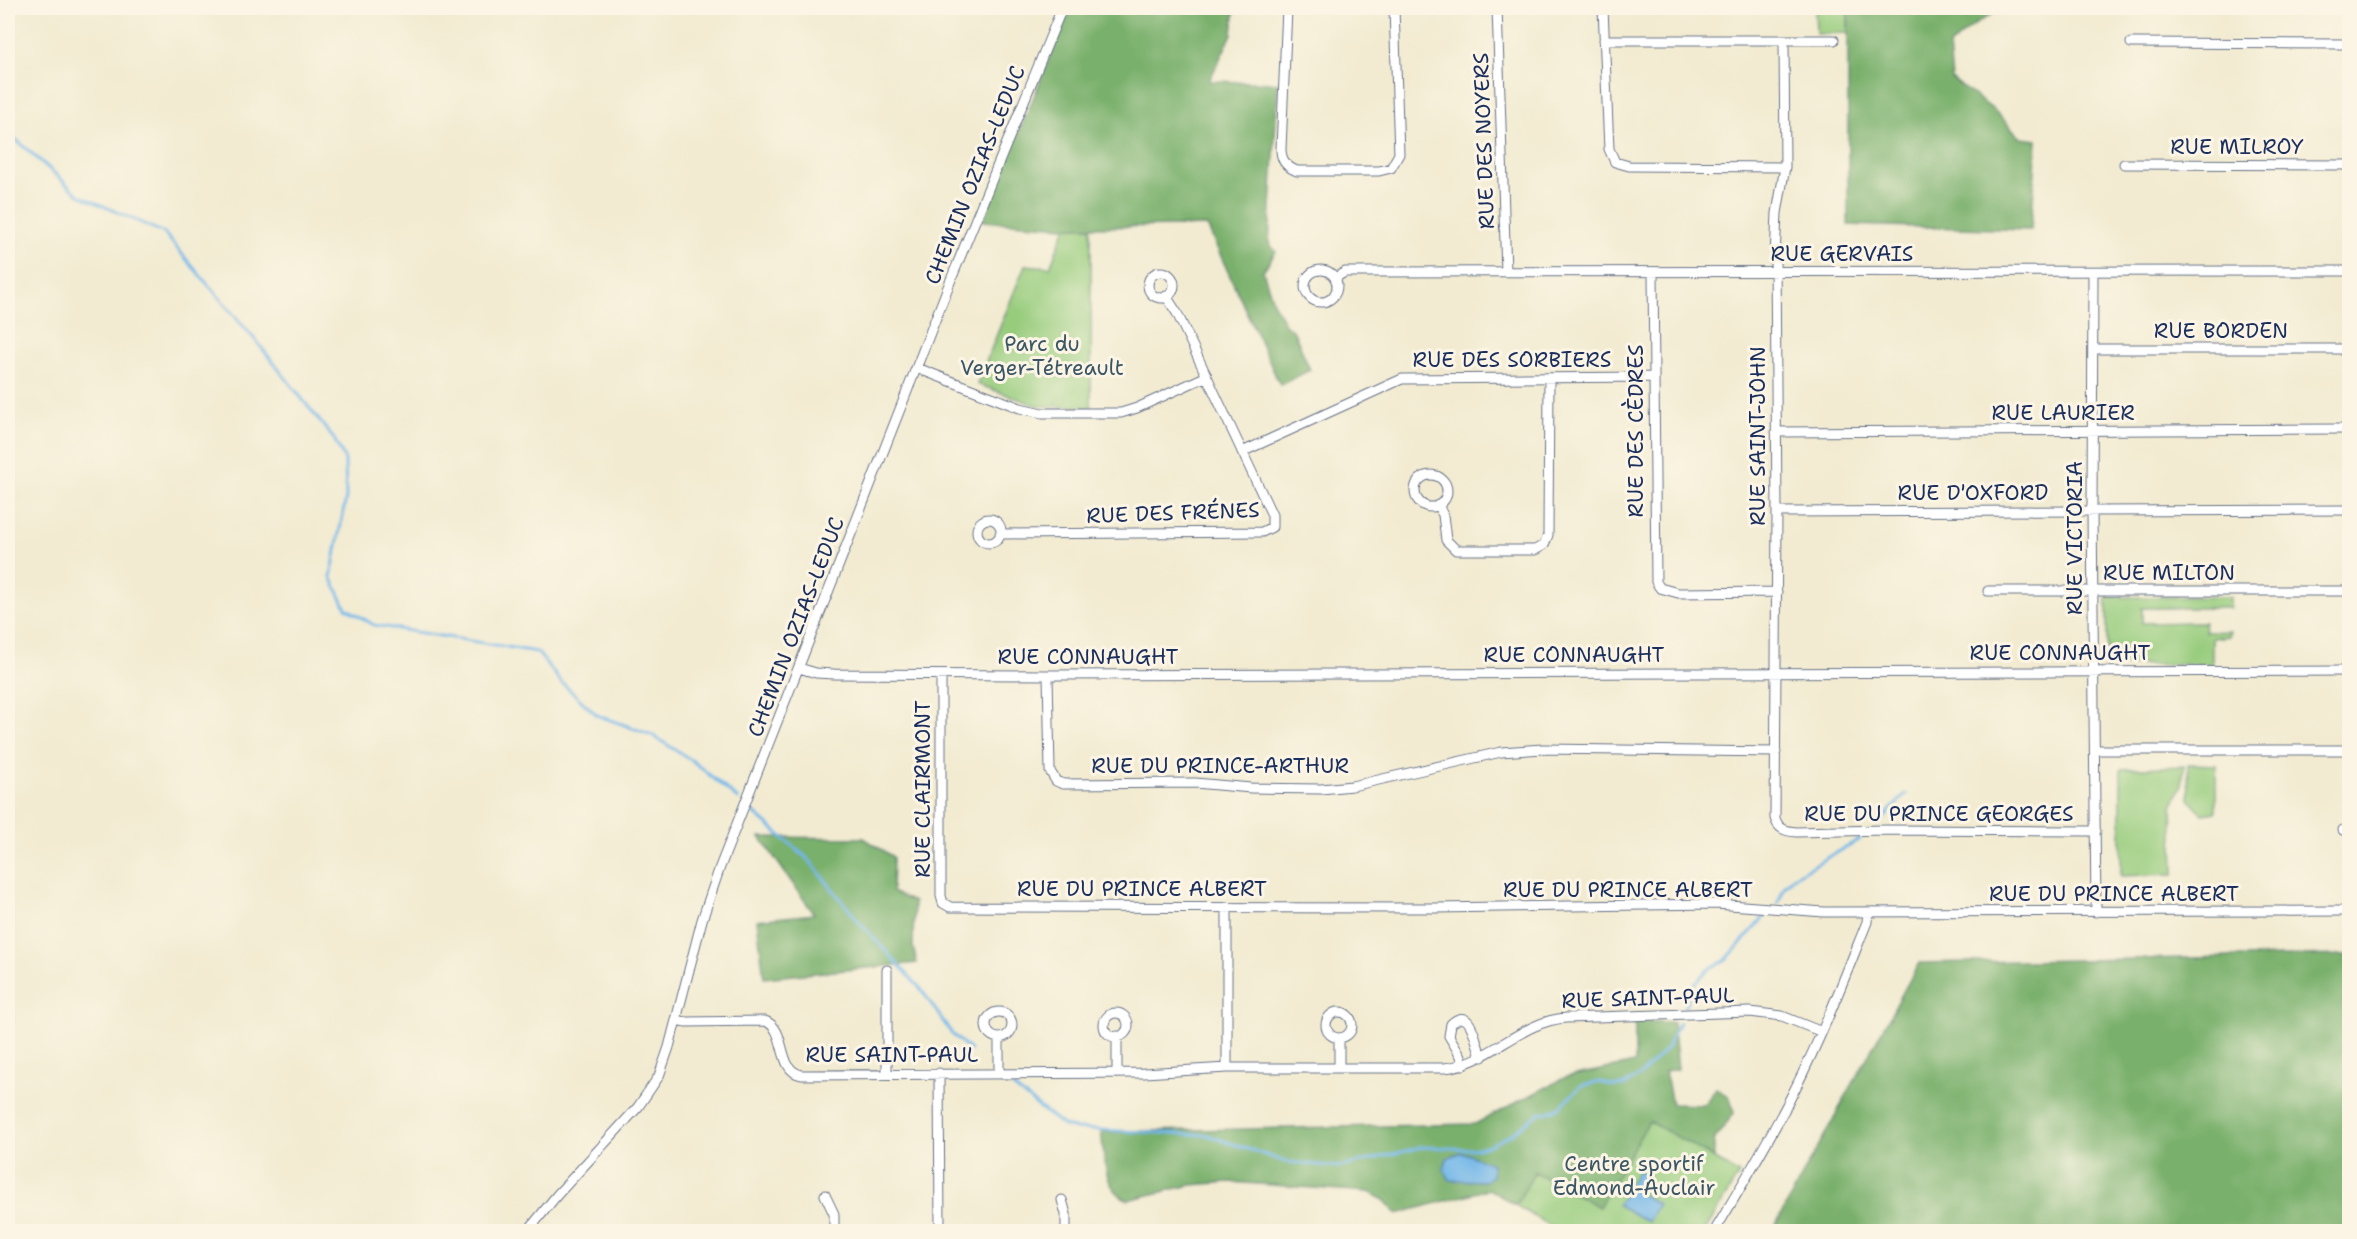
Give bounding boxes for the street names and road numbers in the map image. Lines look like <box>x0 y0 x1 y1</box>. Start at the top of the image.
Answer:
street label: RUE DES NOYERS <box>1467 52 1501 230</box>
street label: CHEMIN OZIAS-LEDUC <box>918 61 1032 289</box>
street label: RUE MILROY <box>2170 133 2304 161</box>
street label: RUE GERVAIS <box>1771 240 1914 268</box>
street label: RUE BORDEN <box>2154 317 2288 345</box>
street label: RUE DES CÈDRES <box>1621 344 1650 518</box>
street label: RUE DES SORBIERS <box>1413 346 1611 374</box>
street label: RUE SAINT-JOHN <box>1744 346 1772 526</box>
street label: RUE LAURIER <box>1991 399 2135 427</box>
street label: RUE VICTORIA <box>2061 461 2089 615</box>
street label: RUE D'OXFORD <box>1898 479 2048 507</box>
street label: RUE DES FRÉNES <box>1086 495 1260 530</box>
street label: CHEMIN OZIAS-LEDUC <box>741 513 851 741</box>
street label: RUE MILTON <box>2103 559 2235 587</box>
street label: RUE CONNAUGHT <box>1970 639 2150 667</box>
street label: RUE CONNAUGHT <box>1484 641 1664 669</box>
street label: RUE CONNAUGHT <box>998 643 1178 671</box>
street label: RUE CLAIRMONT <box>909 700 937 878</box>
street label: RUE DU PRINCE-ARTHUR <box>1091 752 1349 780</box>
street label: RUE DU PRINCE GEORGES <box>1804 800 2074 828</box>
street label: RUE DU PRINCE ALBERT <box>1017 875 1267 903</box>
street label: RUE DU PRINCE ALBERT <box>1503 876 1753 904</box>
street label: RUE DU PRINCE ALBERT <box>1989 880 2239 908</box>
street label: RUE SAINT-PAUL <box>1561 981 1735 1015</box>
street label: RUE SAINT-PAUL <box>806 1041 979 1069</box>

